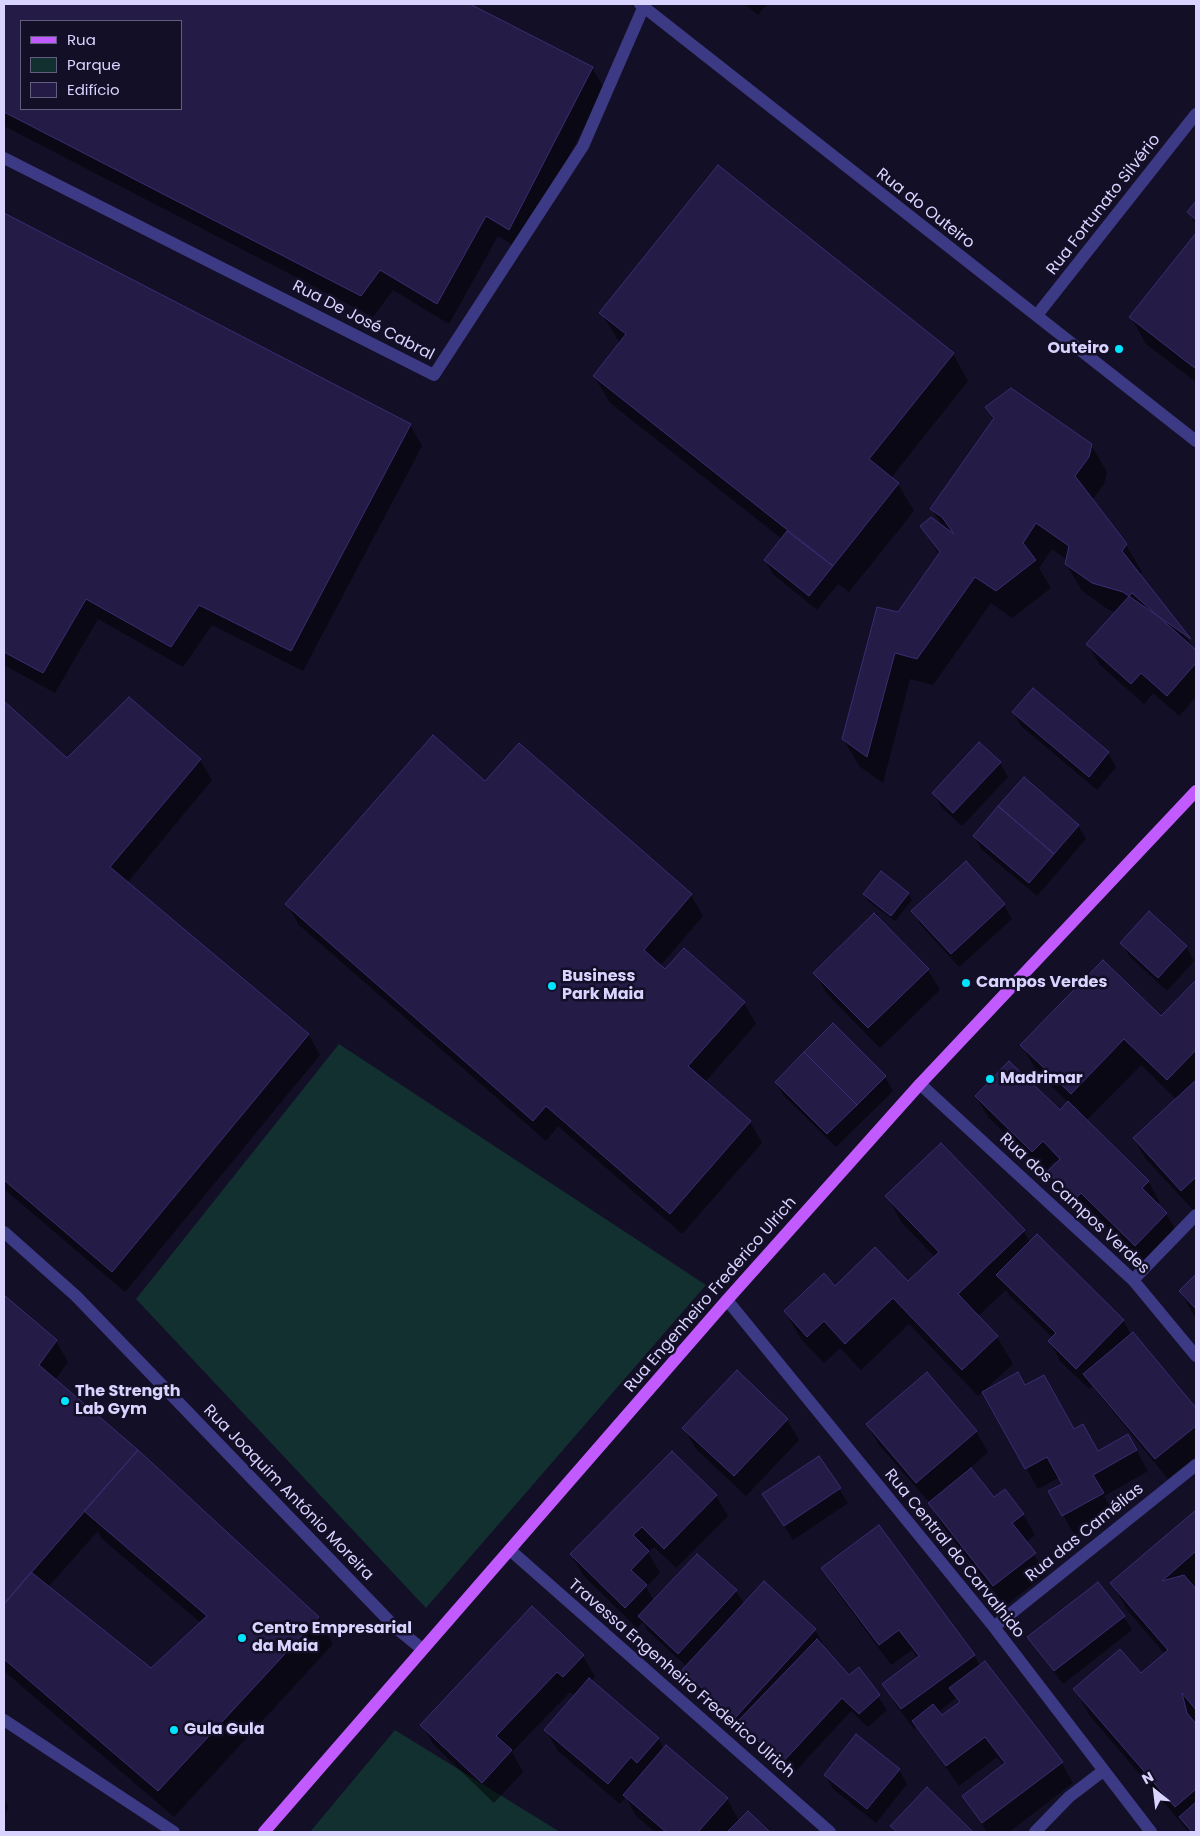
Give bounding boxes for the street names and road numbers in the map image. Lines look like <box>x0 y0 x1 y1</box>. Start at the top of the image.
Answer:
street label: Rua Fortunato Silvério <box>1043 131 1165 279</box>
street label: Rua do Outeiro <box>872 165 978 253</box>
street label: Rua De José Cabral <box>289 277 437 365</box>
street label: Rua dos Campos Verdes <box>995 1130 1153 1278</box>
street label: Rua Engenheiro Frederico Ulrich <box>621 1193 801 1397</box>
street label: Rua Joaquim António Moreira <box>199 1401 377 1585</box>
street label: Rua Central do Carvalhido <box>880 1466 1028 1642</box>
street label: Rua das Camélias <box>1022 1480 1148 1586</box>
street label: Travessa Engenheiro Frederico Ulrich <box>564 1575 798 1783</box>

